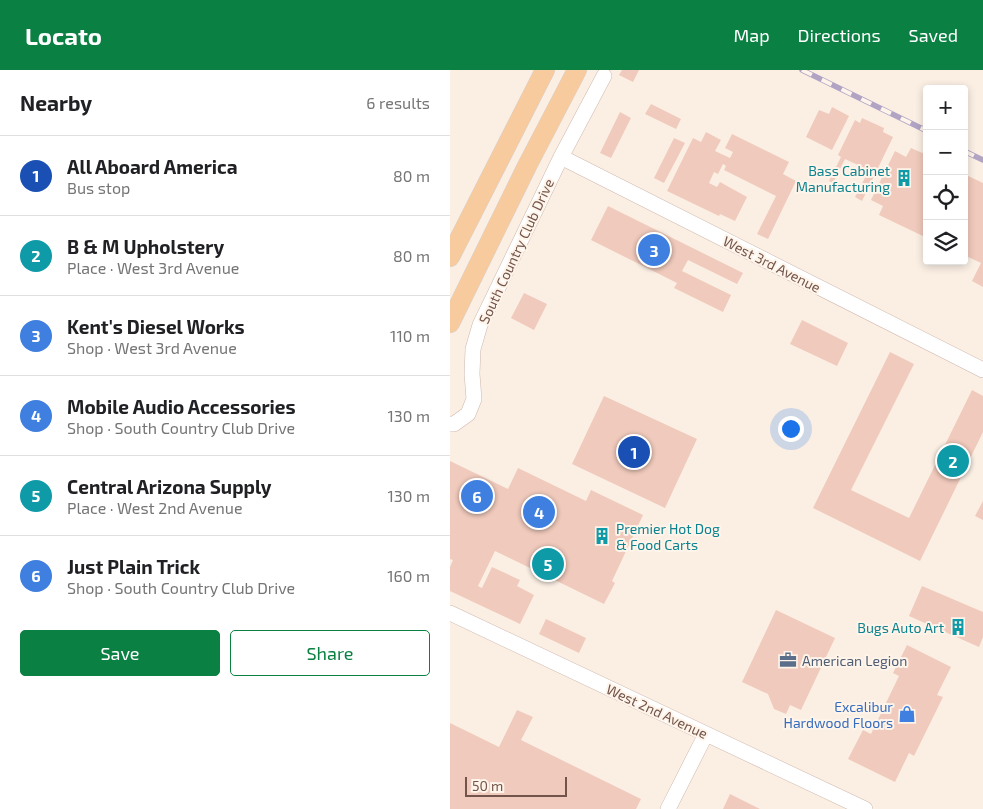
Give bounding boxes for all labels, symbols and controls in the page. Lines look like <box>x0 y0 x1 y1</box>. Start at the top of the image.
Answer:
text: Locato <box>25 21 102 50</box>
text: Map <box>733 24 770 46</box>
text: Directions <box>798 24 881 46</box>
text: Saved <box>909 24 958 46</box>
map controls <box>923 85 968 265</box>
button: + <box>923 85 968 130</box>
text: Nearby <box>20 90 92 115</box>
text: 6 results <box>366 93 430 112</box>
button: − <box>923 130 968 175</box>
text: All Aboard America <box>67 155 238 178</box>
place label: Bass Cabinet Manufacturing <box>796 162 890 195</box>
text: 1 <box>33 166 39 185</box>
text: 80 m <box>393 166 430 185</box>
building icon: Bass Cabinet Manufacturing <box>894 168 914 188</box>
button: locate <box>923 175 968 220</box>
street label: South Country Club Drive <box>475 176 557 326</box>
text: Bus stop <box>67 178 130 197</box>
button: layers <box>923 220 968 265</box>
pin: 3 <box>638 231 670 269</box>
street label: West 3rd Avenue <box>720 232 824 296</box>
text: B & M Upholstery <box>67 235 224 258</box>
text: 2 <box>31 246 41 265</box>
text: 80 m <box>393 246 430 265</box>
text: Place · West 3rd Avenue <box>67 258 239 277</box>
text: Kent's Diesel Works <box>67 315 245 338</box>
text: 3 <box>31 326 41 345</box>
text: 110 m <box>390 326 430 345</box>
text: Shop · West 3rd Avenue <box>67 338 237 357</box>
text: Mobile Audio Accessories <box>67 395 296 418</box>
text: 4 <box>31 406 41 425</box>
text: 130 m <box>388 406 430 425</box>
your location <box>778 416 804 442</box>
text: Shop · South Country Club Drive <box>67 418 295 437</box>
pin: 1 <box>618 433 650 471</box>
pin: 2 <box>937 442 969 480</box>
text: Central Arizona Supply <box>67 475 271 498</box>
pin: 6 <box>461 477 493 515</box>
text: 5 <box>32 486 40 505</box>
text: 130 m <box>388 486 430 505</box>
pin: 4 <box>523 493 555 531</box>
text: Place · West 2nd Avenue <box>67 498 243 517</box>
place label: Premier Hot Dog & Food Carts <box>616 520 720 553</box>
building icon: Premier Hot Dog & Food Carts <box>592 526 612 546</box>
pin: 5 <box>532 545 564 583</box>
text: Just Plain Trick <box>67 555 200 578</box>
text: 6 <box>31 566 41 585</box>
text: 160 m <box>387 566 430 585</box>
text: Shop · South Country Club Drive <box>67 578 295 597</box>
building icon: Bugs Auto Art <box>948 617 968 637</box>
place label: Bugs Auto Art <box>857 619 944 636</box>
button: Save <box>20 630 220 676</box>
button: Share <box>230 630 430 676</box>
office icon: American Legion <box>778 650 798 670</box>
place label: American Legion <box>802 652 907 669</box>
street label: West 2nd Avenue <box>604 680 710 742</box>
place label: Excalibur Hardwood Floors <box>784 698 893 731</box>
shop icon: Excalibur Hardwood Floors <box>897 704 917 724</box>
scale bar <box>465 774 568 797</box>
text: 50 m <box>472 777 503 794</box>

